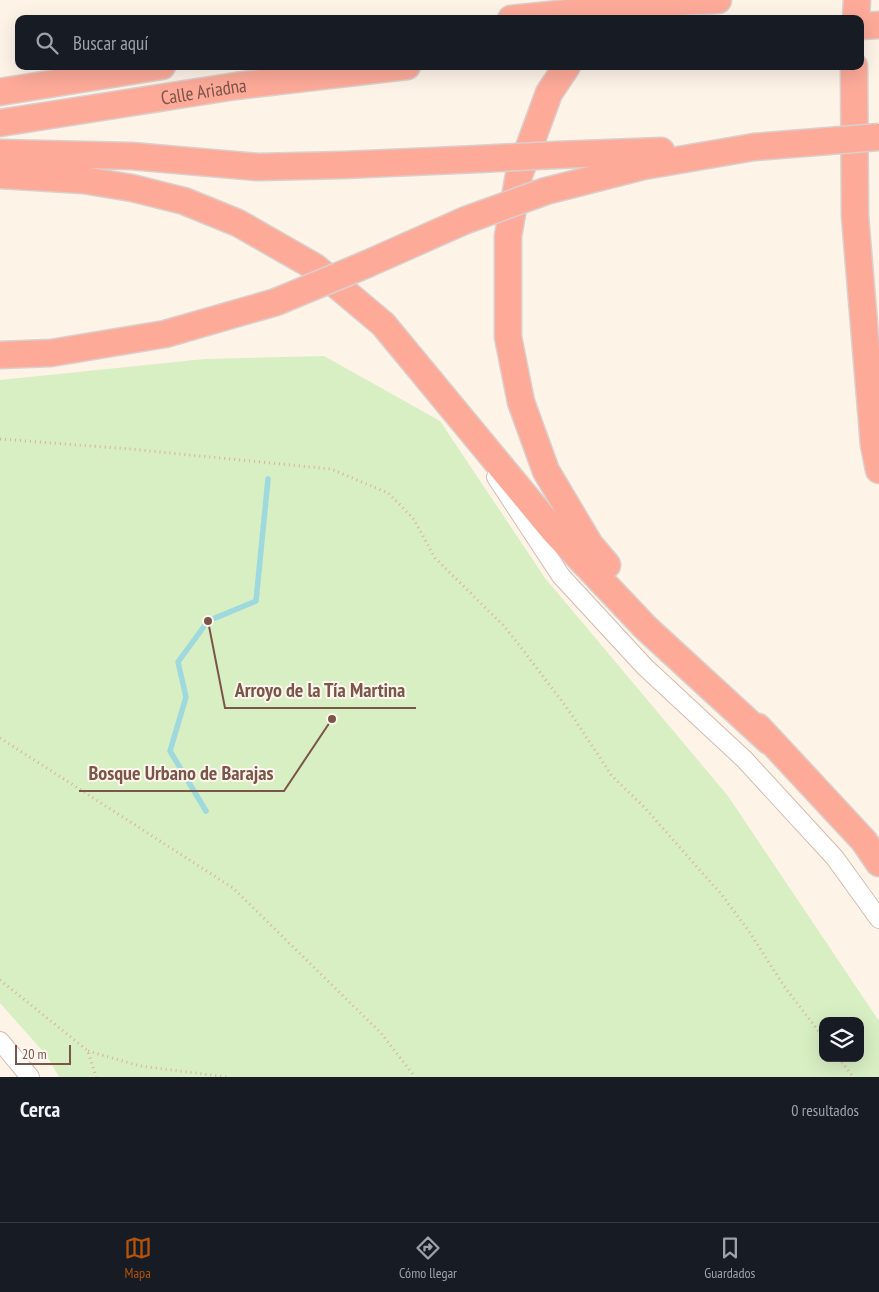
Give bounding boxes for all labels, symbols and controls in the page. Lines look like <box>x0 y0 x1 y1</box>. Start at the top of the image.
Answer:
search box <box>15 15 864 70</box>
icon: search <box>33 29 61 57</box>
text: Buscar aquí <box>73 31 148 55</box>
street label: Calle Ariadna <box>159 73 248 110</box>
callout: Arroyo de la Tía Martina <box>225 673 416 708</box>
text: Arroyo de la Tía Martina <box>234 677 405 703</box>
callout: Bosque Urbano de Barajas <box>79 756 284 791</box>
text: Bosque Urbano de Barajas <box>89 760 273 786</box>
map controls <box>819 1017 864 1062</box>
button: layers <box>819 1017 864 1062</box>
scale bar <box>15 1042 71 1065</box>
text: 20 m <box>22 1045 47 1063</box>
text: Cerca <box>20 1096 60 1123</box>
text: 0 resultados <box>791 1100 859 1120</box>
tab: Mapa <box>124 1234 152 1282</box>
tab: Cómo llegar <box>399 1234 457 1282</box>
tab: Guardados <box>704 1234 755 1282</box>

